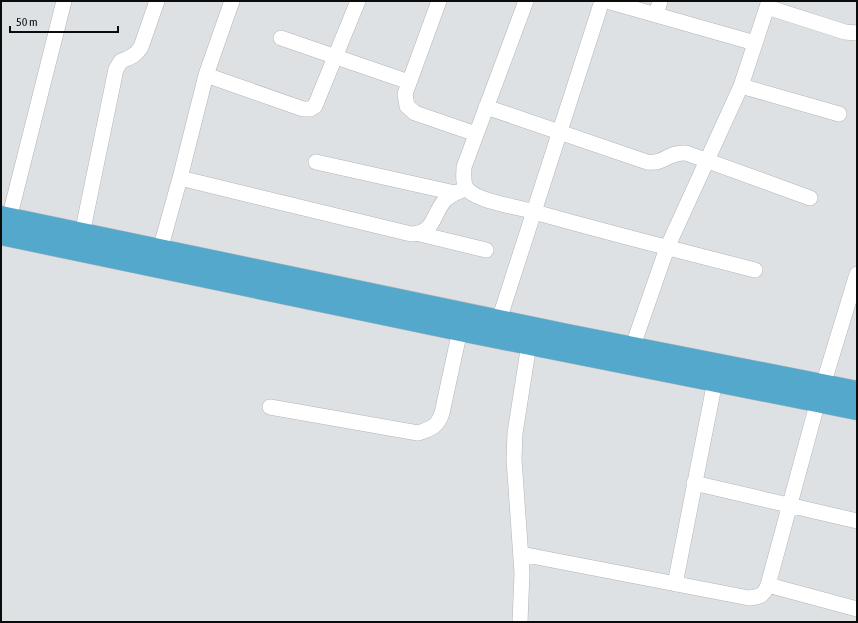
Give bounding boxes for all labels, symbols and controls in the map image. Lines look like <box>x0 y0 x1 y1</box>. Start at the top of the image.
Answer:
scale bar <box>10 8 118 34</box>
text: 50 m <box>16 15 38 29</box>

